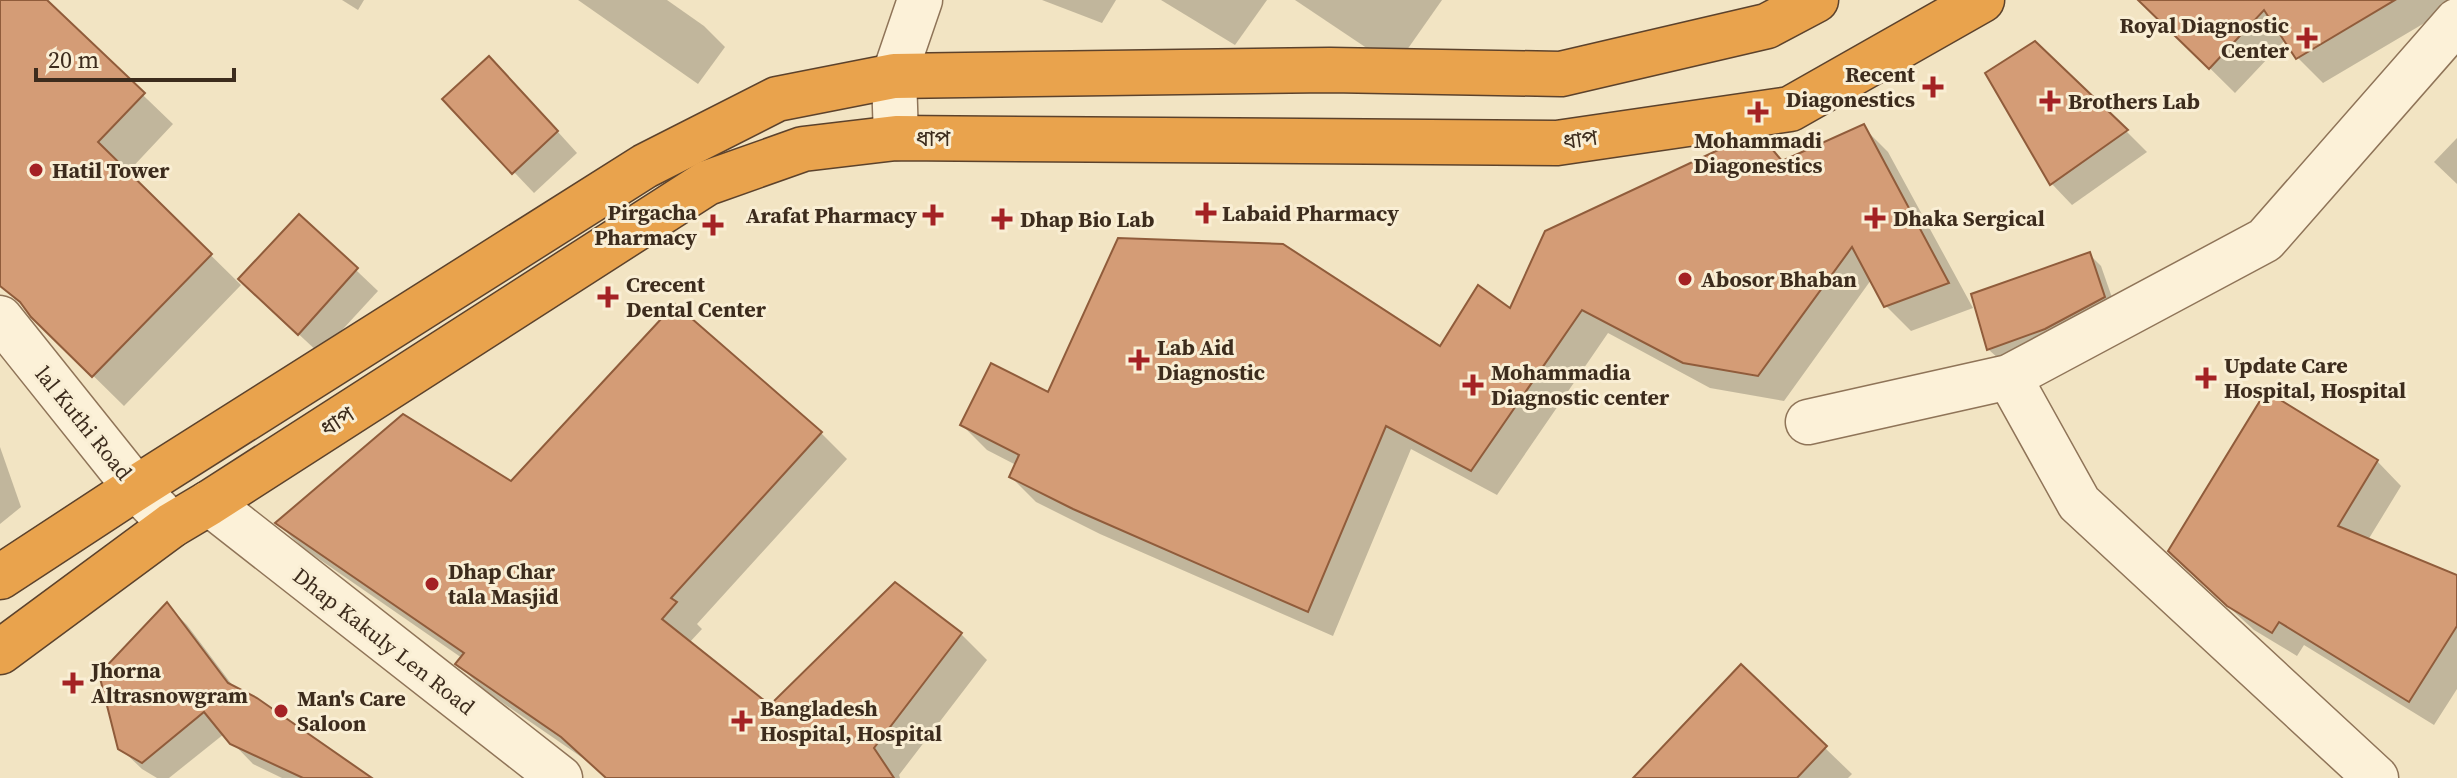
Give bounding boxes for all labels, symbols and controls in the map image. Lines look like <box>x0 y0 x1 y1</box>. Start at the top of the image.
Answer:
place label: Royal Diagnostic Center <box>2119 10 2290 65</box>
marker: Royal Diagnostic Center <box>2296 27 2318 49</box>
scale bar <box>36 32 234 82</box>
text: 20 m <box>48 43 99 76</box>
place label: Recent Diagonestics <box>1786 59 1916 114</box>
marker: Recent Diagonestics <box>1922 76 1944 98</box>
place label: Brothers Lab <box>2068 86 2200 116</box>
marker: Brothers Lab <box>2039 90 2061 112</box>
marker: Mohammadi Diagonestics <box>1747 101 1769 123</box>
street label: ধাপ <box>1561 122 1600 156</box>
street label: ধাপ <box>916 123 951 153</box>
place label: Mohammadi Diagonestics <box>1693 125 1823 180</box>
place label: Hatil Tower <box>52 155 170 185</box>
marker: Hatil Tower <box>27 161 45 179</box>
place label: Pirgacha Pharmacy <box>594 197 697 252</box>
place label: Labaid Pharmacy <box>1222 198 1399 228</box>
place label: Arafat Pharmacy <box>746 200 917 230</box>
place label: Dhaka Sergical <box>1893 203 2045 233</box>
place label: Dhap Bio Lab <box>1020 204 1154 234</box>
marker: Labaid Pharmacy <box>1197 204 1215 222</box>
marker: Arafat Pharmacy <box>924 206 942 224</box>
marker: Dhaka Sergical <box>1864 207 1886 229</box>
marker: Dhap Bio Lab <box>991 208 1013 230</box>
marker: Pirgacha Pharmacy <box>704 216 722 234</box>
place label: Abosor Bhaban <box>1701 264 1857 294</box>
place label: Crecent Dental Center <box>626 269 767 324</box>
marker: Abosor Bhaban <box>1676 270 1694 288</box>
marker: Crecent Dental Center <box>597 286 619 308</box>
place label: Lab Aid Diagnostic <box>1157 332 1265 387</box>
marker: Lab Aid Diagnostic <box>1128 349 1150 371</box>
place label: Update Care Hospital, Hospital <box>2224 350 2406 405</box>
place label: Mohammadia Diagnostic center <box>1491 357 1670 412</box>
street label: lal Kuthi Road <box>29 360 139 487</box>
marker: Update Care Hospital, Hospital <box>2195 367 2217 389</box>
marker: Mohammadia Diagnostic center <box>1462 374 1484 396</box>
street label: ধাপ <box>314 399 360 443</box>
place label: Dhap Char tala Masjid <box>448 556 559 611</box>
street label: Dhap Kakuly Len Road <box>287 560 482 722</box>
marker: Dhap Char tala Masjid <box>423 575 441 593</box>
place label: Jhorna Altrasnowgram <box>89 655 248 710</box>
marker: Jhorna Altrasnowgram <box>62 672 84 694</box>
place label: Man's Care Saloon <box>297 683 406 738</box>
place label: Bangladesh Hospital, Hospital <box>760 693 942 748</box>
marker: Man's Care Saloon <box>272 702 290 720</box>
marker: Bangladesh Hospital, Hospital <box>731 710 753 732</box>

